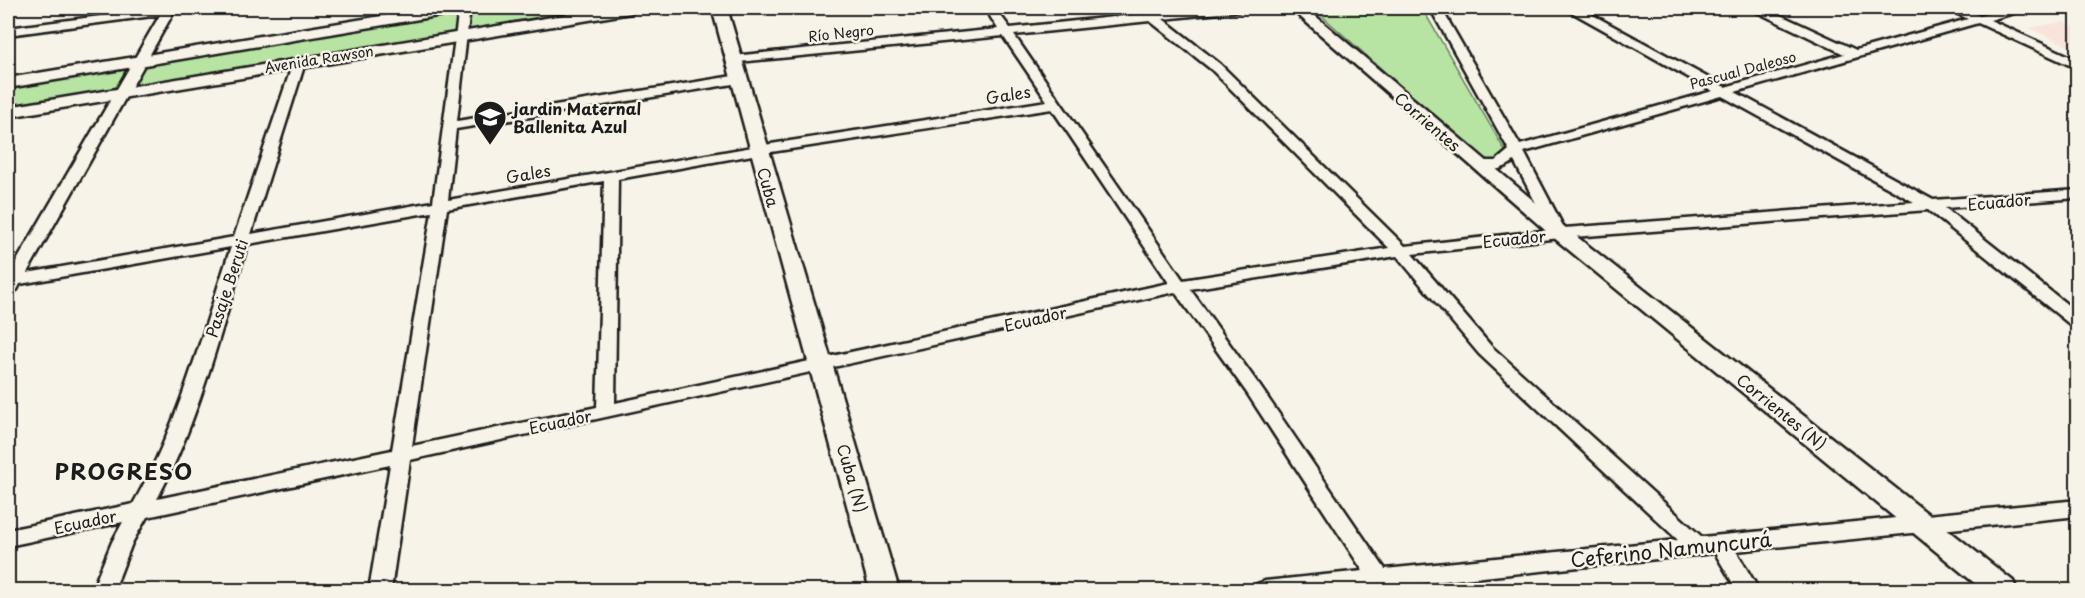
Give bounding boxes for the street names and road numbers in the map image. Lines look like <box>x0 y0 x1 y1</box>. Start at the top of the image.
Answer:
street label: Río Negro <box>807 19 875 47</box>
street label: Avenida Rawson <box>263 40 375 78</box>
street label: Pascual Daleoso <box>1687 46 1799 94</box>
street label: Gales <box>984 79 1032 109</box>
street label: Corrientes <box>1390 86 1466 156</box>
street label: Gales <box>504 157 552 189</box>
street label: Cuba <box>752 164 786 210</box>
street label: Ecuador <box>1966 186 2032 216</box>
street label: Ecuador <box>1481 223 1548 253</box>
street label: Pasaje Beruti <box>199 236 253 340</box>
street label: Ecuador <box>1001 299 1069 337</box>
street label: Corrientes (N) <box>1732 367 1832 455</box>
street label: Ecuador <box>526 403 594 439</box>
street label: Cuba (N) <box>832 441 874 515</box>
street label: Ecuador <box>51 503 119 539</box>
street label: Ceferino Namuncurá <box>1569 523 1774 574</box>

